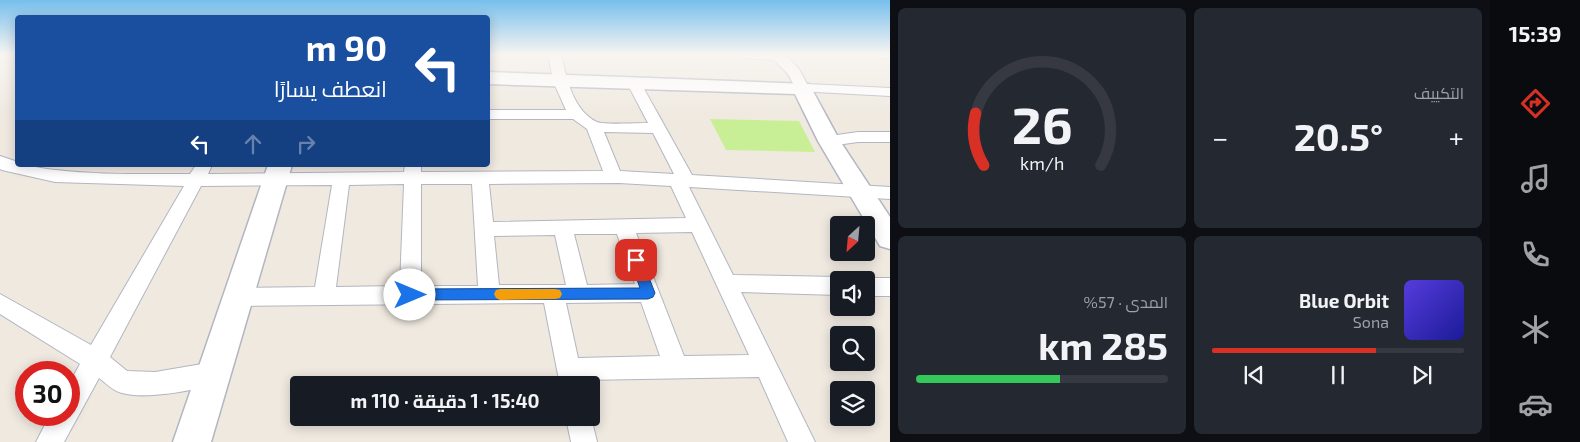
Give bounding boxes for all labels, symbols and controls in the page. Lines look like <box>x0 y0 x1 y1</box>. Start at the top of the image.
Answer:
text: 15:39 <box>1509 20 1561 46</box>
text: 90 m <box>306 26 387 68</box>
icon: left <box>405 35 470 100</box>
text: انعطف يسارًا <box>274 75 387 101</box>
text: التكييف <box>1414 83 1464 102</box>
icon: directions <box>1518 86 1553 121</box>
text: 26 <box>1012 92 1072 154</box>
text: 20.5° <box>1294 113 1383 159</box>
text: − <box>1212 120 1228 154</box>
text: + <box>1449 120 1464 154</box>
icon: left <box>186 130 214 158</box>
icon: ahead <box>239 130 267 158</box>
icon: right <box>292 130 320 158</box>
text: km/h <box>1020 152 1064 174</box>
icon: music <box>1518 161 1553 196</box>
north arrow <box>830 216 875 261</box>
map controls <box>830 216 875 426</box>
icon: phone <box>1518 237 1553 272</box>
pin <box>615 239 657 281</box>
icon: arrive <box>622 246 650 274</box>
position arrow <box>383 268 435 320</box>
button: sound <box>830 271 875 316</box>
text: Blue Orbit <box>1299 289 1389 312</box>
text: المدى · 57% <box>1084 292 1168 311</box>
text: Sona <box>1353 312 1389 331</box>
icon: climate <box>1518 312 1553 347</box>
text: 285 km <box>1038 322 1168 368</box>
button: search <box>830 326 875 371</box>
speed limit sign: 30 <box>15 361 80 426</box>
icon: previous <box>1240 361 1268 389</box>
icon: pause <box>1324 361 1352 389</box>
icon: next <box>1408 361 1436 389</box>
button: layers <box>830 381 875 426</box>
icon: car <box>1518 387 1553 422</box>
text: 15:40 · 1 دقيقة · 110 m <box>351 389 539 412</box>

